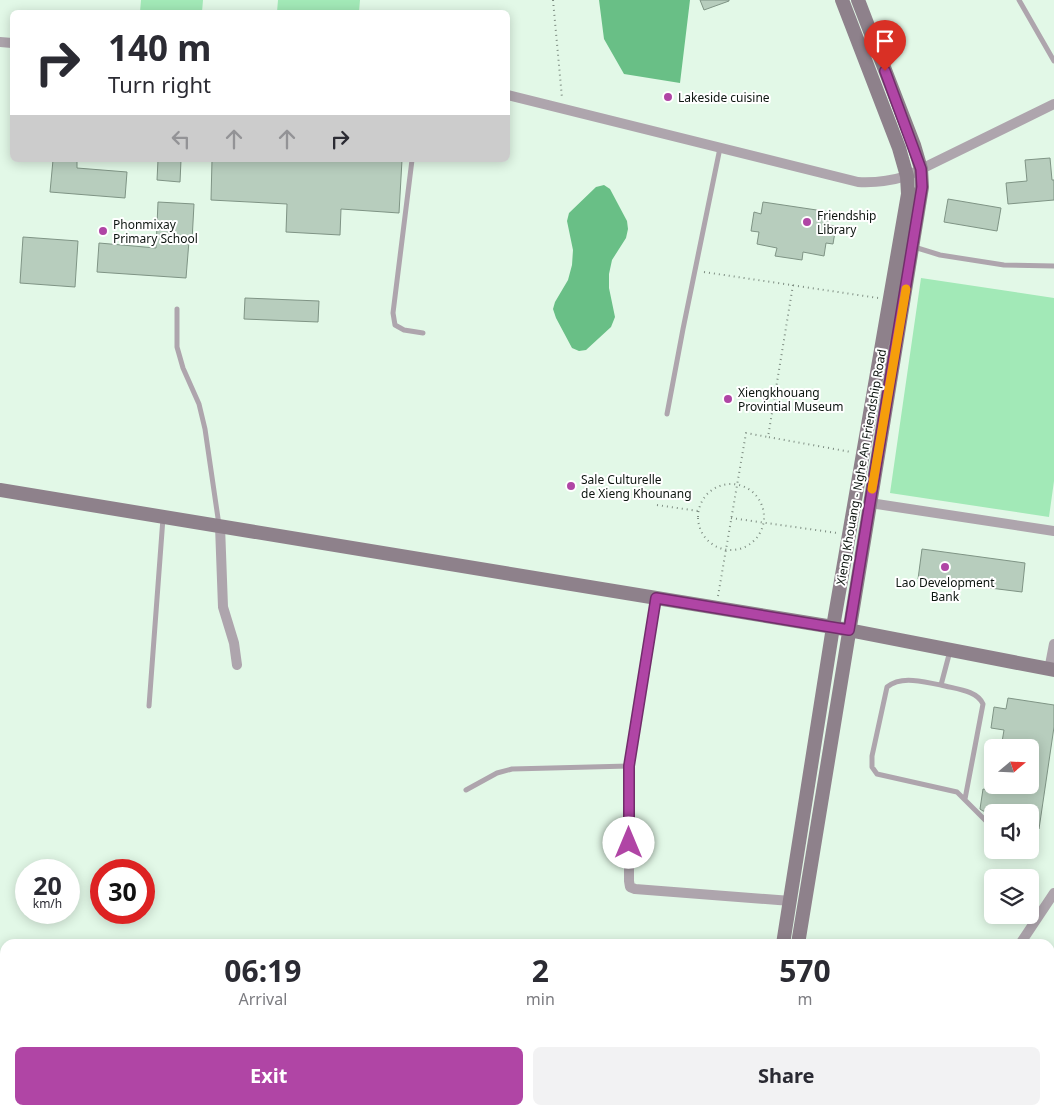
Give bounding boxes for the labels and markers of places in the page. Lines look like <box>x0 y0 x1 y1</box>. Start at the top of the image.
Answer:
pin <box>864 20 906 71</box>
place label: Lakeside cuisine <box>678 89 770 106</box>
marker: Lakeside cuisine <box>662 91 674 103</box>
place label: Friendship Library <box>817 207 877 238</box>
place label: Phonmixay Primary School <box>113 216 198 247</box>
marker: Friendship Library <box>801 216 813 228</box>
marker: Phonmixay Primary School <box>97 225 109 237</box>
place label: Xiengkhouang Provintial Museum <box>738 384 843 415</box>
marker: Xiengkhouang Provintial Museum <box>722 393 734 405</box>
place label: Sale Culturelle de Xieng Khounang <box>581 471 692 502</box>
marker: Sale Culturelle de Xieng Khounang <box>565 480 577 492</box>
marker: Lao Development Bank <box>939 561 951 573</box>
place label: Lao Development Bank <box>895 574 995 605</box>

